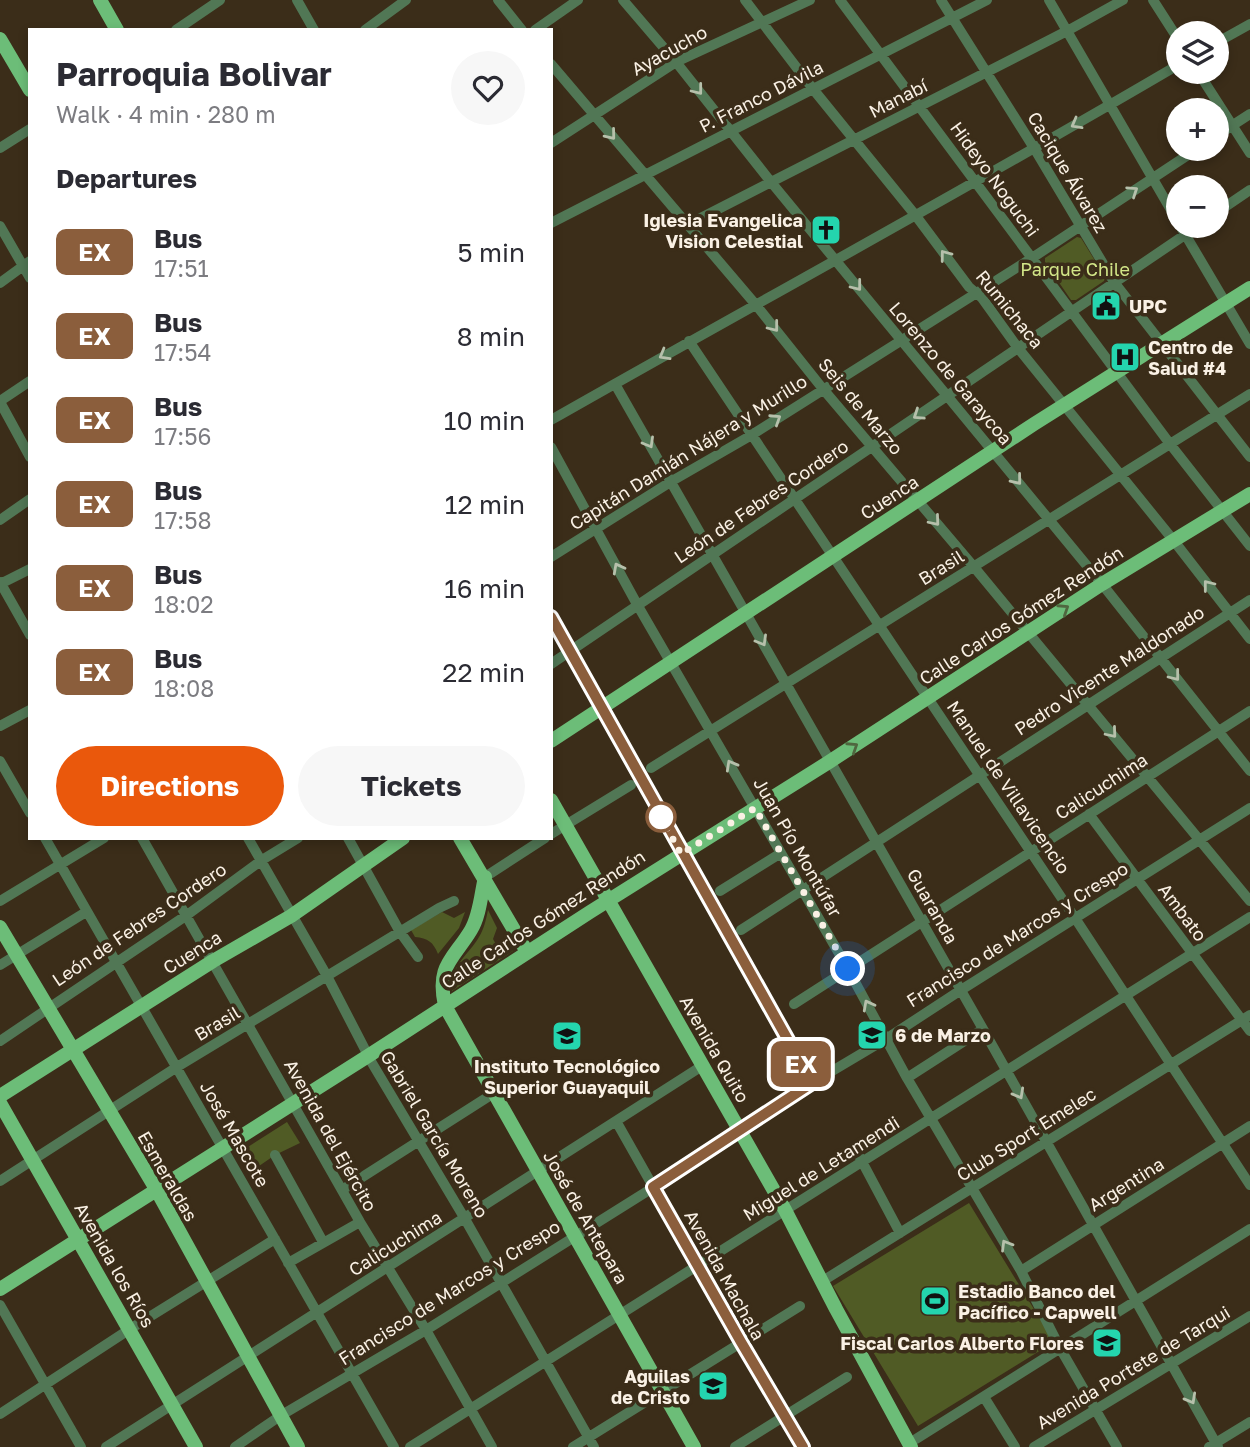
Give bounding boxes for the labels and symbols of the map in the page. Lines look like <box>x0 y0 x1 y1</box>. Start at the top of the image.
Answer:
street label: Ayacucho <box>627 20 711 80</box>
street label: P. Franco Dávila <box>695 55 827 137</box>
street label: Manabí <box>865 73 932 122</box>
one-way arrow <box>690 82 703 94</box>
street label: Cacique Álvarez <box>1023 108 1113 236</box>
one-way arrow <box>1071 116 1084 129</box>
street label: Hideyo Noguchi <box>946 117 1044 241</box>
one-way arrow <box>603 126 615 139</box>
one-way arrow <box>1125 187 1138 199</box>
place label: Iglesia Evangelica Vision Celestial <box>643 209 803 252</box>
church icon: Iglesia Evangelica Vision Celestial <box>809 213 843 247</box>
one-way arrow <box>940 250 953 262</box>
park label: Parque Chile <box>1020 258 1130 280</box>
street label: Rumichaca <box>972 265 1048 353</box>
one-way arrow <box>848 278 861 290</box>
public building icon: UPC <box>1089 289 1123 323</box>
place label: UPC <box>1129 295 1167 317</box>
street label: Lorenzo de Garaycoa <box>885 297 1017 449</box>
one-way arrow <box>766 319 778 332</box>
place label: Centro de Salud #4 <box>1148 336 1234 379</box>
hospital icon: Centro de Salud #4 <box>1108 340 1142 374</box>
one-way arrow <box>659 347 672 360</box>
street label: Seis de Marzo <box>814 353 908 459</box>
street label: Capitán Damián Nájera y Murillo <box>565 370 811 534</box>
one-way arrow <box>913 407 926 420</box>
one-way arrow <box>769 414 782 427</box>
street label: León de Febres Cordero <box>670 434 852 568</box>
one-way arrow <box>641 435 654 448</box>
street label: Cuenca <box>856 470 922 524</box>
one-way arrow <box>1009 472 1021 485</box>
one-way arrow <box>927 513 939 526</box>
street label: Calle Carlos Gómez Rendón <box>915 541 1127 689</box>
street label: Brasil <box>914 545 968 589</box>
one-way arrow <box>613 562 626 575</box>
one-way arrow <box>1204 581 1217 593</box>
street label: Pedro Vicente Maldonado <box>1010 600 1208 740</box>
one-way arrow <box>1056 604 1069 617</box>
one-way arrow <box>754 633 767 646</box>
one-way arrow <box>1167 669 1180 681</box>
street label: Manuel de Villavicencio <box>943 696 1075 878</box>
one-way arrow <box>1104 725 1116 738</box>
one-way arrow <box>845 742 858 755</box>
street label: Calicuchima <box>1051 748 1151 824</box>
one-way arrow <box>726 760 739 772</box>
street label: Juan Pío Montúfar <box>749 773 847 921</box>
unlabelled marker <box>646 802 676 832</box>
street label: Calle Carlos Gómez Rendón <box>437 845 649 993</box>
street label: León de Febres Cordero <box>48 857 230 991</box>
street label: Francisco de Marcos y Crespo <box>902 857 1132 1011</box>
street label: Guaranda <box>903 865 963 947</box>
street label: Ambato <box>1154 879 1212 945</box>
street label: Cuenca <box>159 926 225 978</box>
your location <box>830 951 865 986</box>
street label: Avenida Quito <box>676 992 754 1106</box>
one-way arrow <box>862 1000 876 1013</box>
street label: Brasil <box>190 1001 244 1045</box>
school or university icon: 6 de Marzo <box>855 1018 889 1052</box>
school or university icon: Instituto Tecnológico Superior Guayaquil <box>550 1019 584 1053</box>
place label: 6 de Marzo <box>895 1024 991 1046</box>
line badge: EX <box>770 1041 832 1087</box>
street label: Gabriel García Moreno <box>376 1047 494 1221</box>
street label: Avenida del Ejército <box>280 1055 382 1215</box>
place label: Instituto Tecnológico Superior Guayaquil <box>474 1055 660 1098</box>
street label: José Mascote <box>196 1077 274 1191</box>
street label: Club Sport Emelec <box>952 1082 1100 1186</box>
one-way arrow <box>1011 1087 1024 1099</box>
street label: Miguel de Letamendi <box>739 1111 903 1225</box>
street label: Esmeraldas <box>133 1127 203 1225</box>
street label: José de Antepara <box>539 1146 633 1288</box>
street label: Argentina <box>1084 1152 1168 1216</box>
street label: Avenida los Ríos <box>70 1199 160 1331</box>
street label: Calicuchima <box>344 1206 446 1280</box>
street label: Avenida Machala <box>680 1206 770 1344</box>
street label: Francisco de Marcos y Crespo <box>334 1215 564 1369</box>
one-way arrow <box>1001 1239 1014 1252</box>
place label: Estadio Banco del Pacífico - Capwell <box>958 1280 1116 1323</box>
sports icon: Estadio Banco del Pacífico - Capwell <box>918 1284 952 1318</box>
street label: Avenida Portete de Tarqui <box>1032 1300 1234 1434</box>
school or university icon: Fiscal Carlos Alberto Flores <box>1090 1326 1124 1360</box>
place label: Fiscal Carlos Alberto Flores <box>840 1332 1084 1354</box>
place label: Aguilas de Cristo <box>611 1365 690 1408</box>
school or university icon: Aguilas de Cristo <box>696 1369 730 1403</box>
one-way arrow <box>1183 1392 1196 1404</box>

